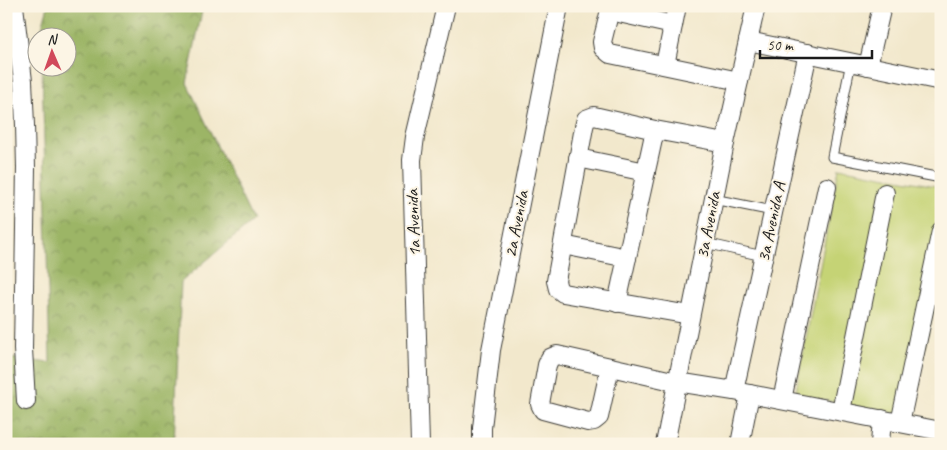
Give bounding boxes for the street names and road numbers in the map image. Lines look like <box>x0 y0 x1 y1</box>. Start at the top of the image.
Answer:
street label: 3a Avenida A <box>752 179 790 264</box>
street label: 1a Avenida <box>401 188 425 257</box>
street label: 2a Avenida <box>499 188 533 259</box>
street label: 3a Avenida <box>691 189 725 260</box>

